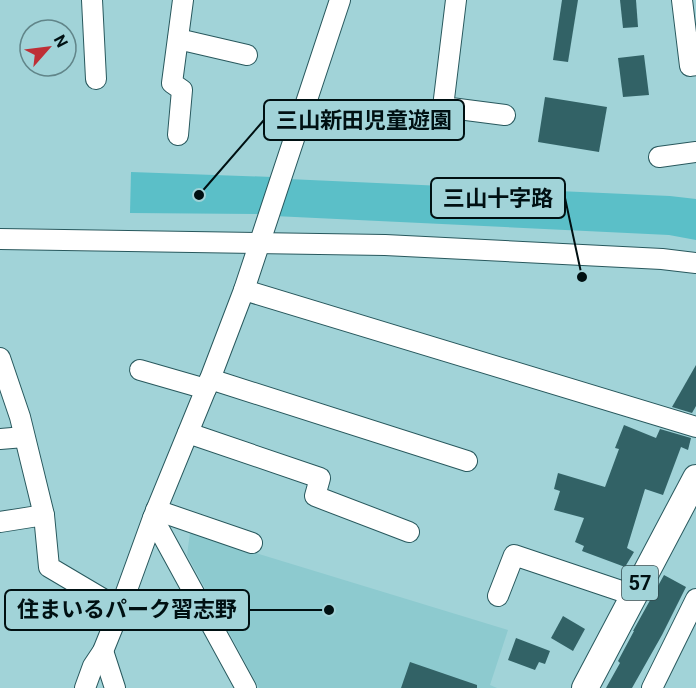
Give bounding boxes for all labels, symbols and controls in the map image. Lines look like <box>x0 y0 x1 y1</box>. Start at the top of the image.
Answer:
north arrow <box>18 18 78 78</box>
text: N <box>50 32 72 51</box>
callout: 三山新田児童遊園 <box>264 100 464 140</box>
text: 三山新田児童遊園 <box>276 108 452 133</box>
callout: 三山十字路 <box>431 178 565 218</box>
text: 三山十字路 <box>443 186 553 211</box>
road number: 57 <box>622 566 658 600</box>
callout: 住まいるパーク習志野 <box>5 590 249 630</box>
text: 住まいるパーク習志野 <box>17 597 237 622</box>

